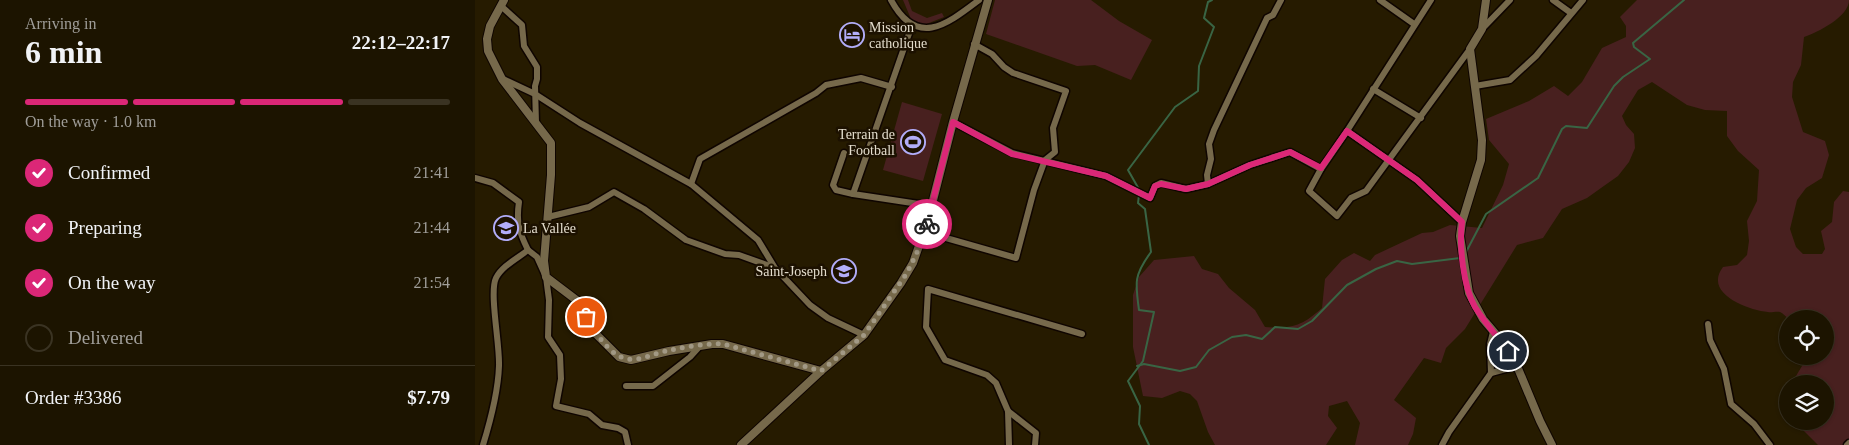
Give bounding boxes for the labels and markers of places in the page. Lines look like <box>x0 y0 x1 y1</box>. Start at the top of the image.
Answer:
place label: Mission catholique <box>869 20 927 51</box>
hotel icon: Mission catholique <box>839 22 865 48</box>
place label: Terrain de Football <box>838 127 895 158</box>
sports icon: Terrain de Football <box>900 129 926 155</box>
school or university icon: La Vallée <box>493 215 519 241</box>
place label: La Vallée <box>523 221 576 236</box>
school or university icon: Saint-Joseph <box>831 258 857 284</box>
place label: Saint-Joseph <box>755 264 827 279</box>
pin <box>565 296 607 338</box>
pin <box>1487 330 1529 372</box>

